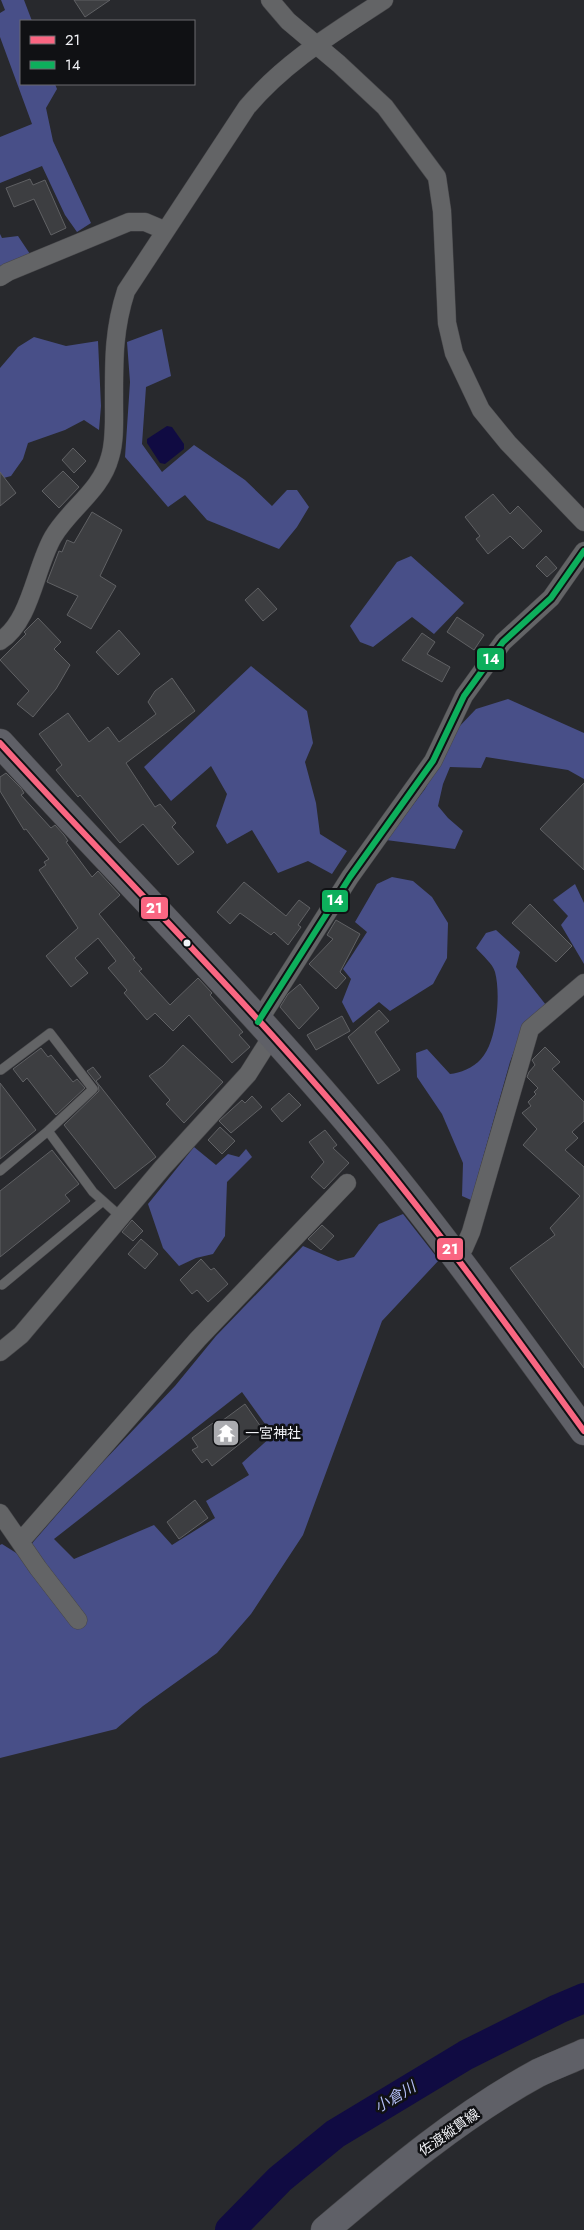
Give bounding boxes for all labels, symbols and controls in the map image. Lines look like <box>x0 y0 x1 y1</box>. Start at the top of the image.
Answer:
legend <box>20 20 195 85</box>
text: 21 <box>65 29 80 51</box>
text: 14 <box>65 54 81 76</box>
line badge: 14 <box>476 647 505 671</box>
text: 14 <box>483 649 500 669</box>
line badge: 14 <box>321 889 349 913</box>
text: 14 <box>327 890 344 910</box>
line badge: 21 <box>140 896 169 920</box>
text: 21 <box>146 898 162 918</box>
unlabelled marker <box>182 938 192 948</box>
line badge: 21 <box>436 1237 464 1261</box>
text: 21 <box>442 1239 458 1259</box>
temple icon: 一宮神社 <box>211 1418 241 1448</box>
place label: 一宮神社 <box>245 1423 301 1443</box>
water label: 小倉川 <box>370 2075 422 2118</box>
street label: 佐渡縦貫線 <box>415 2104 483 2160</box>

